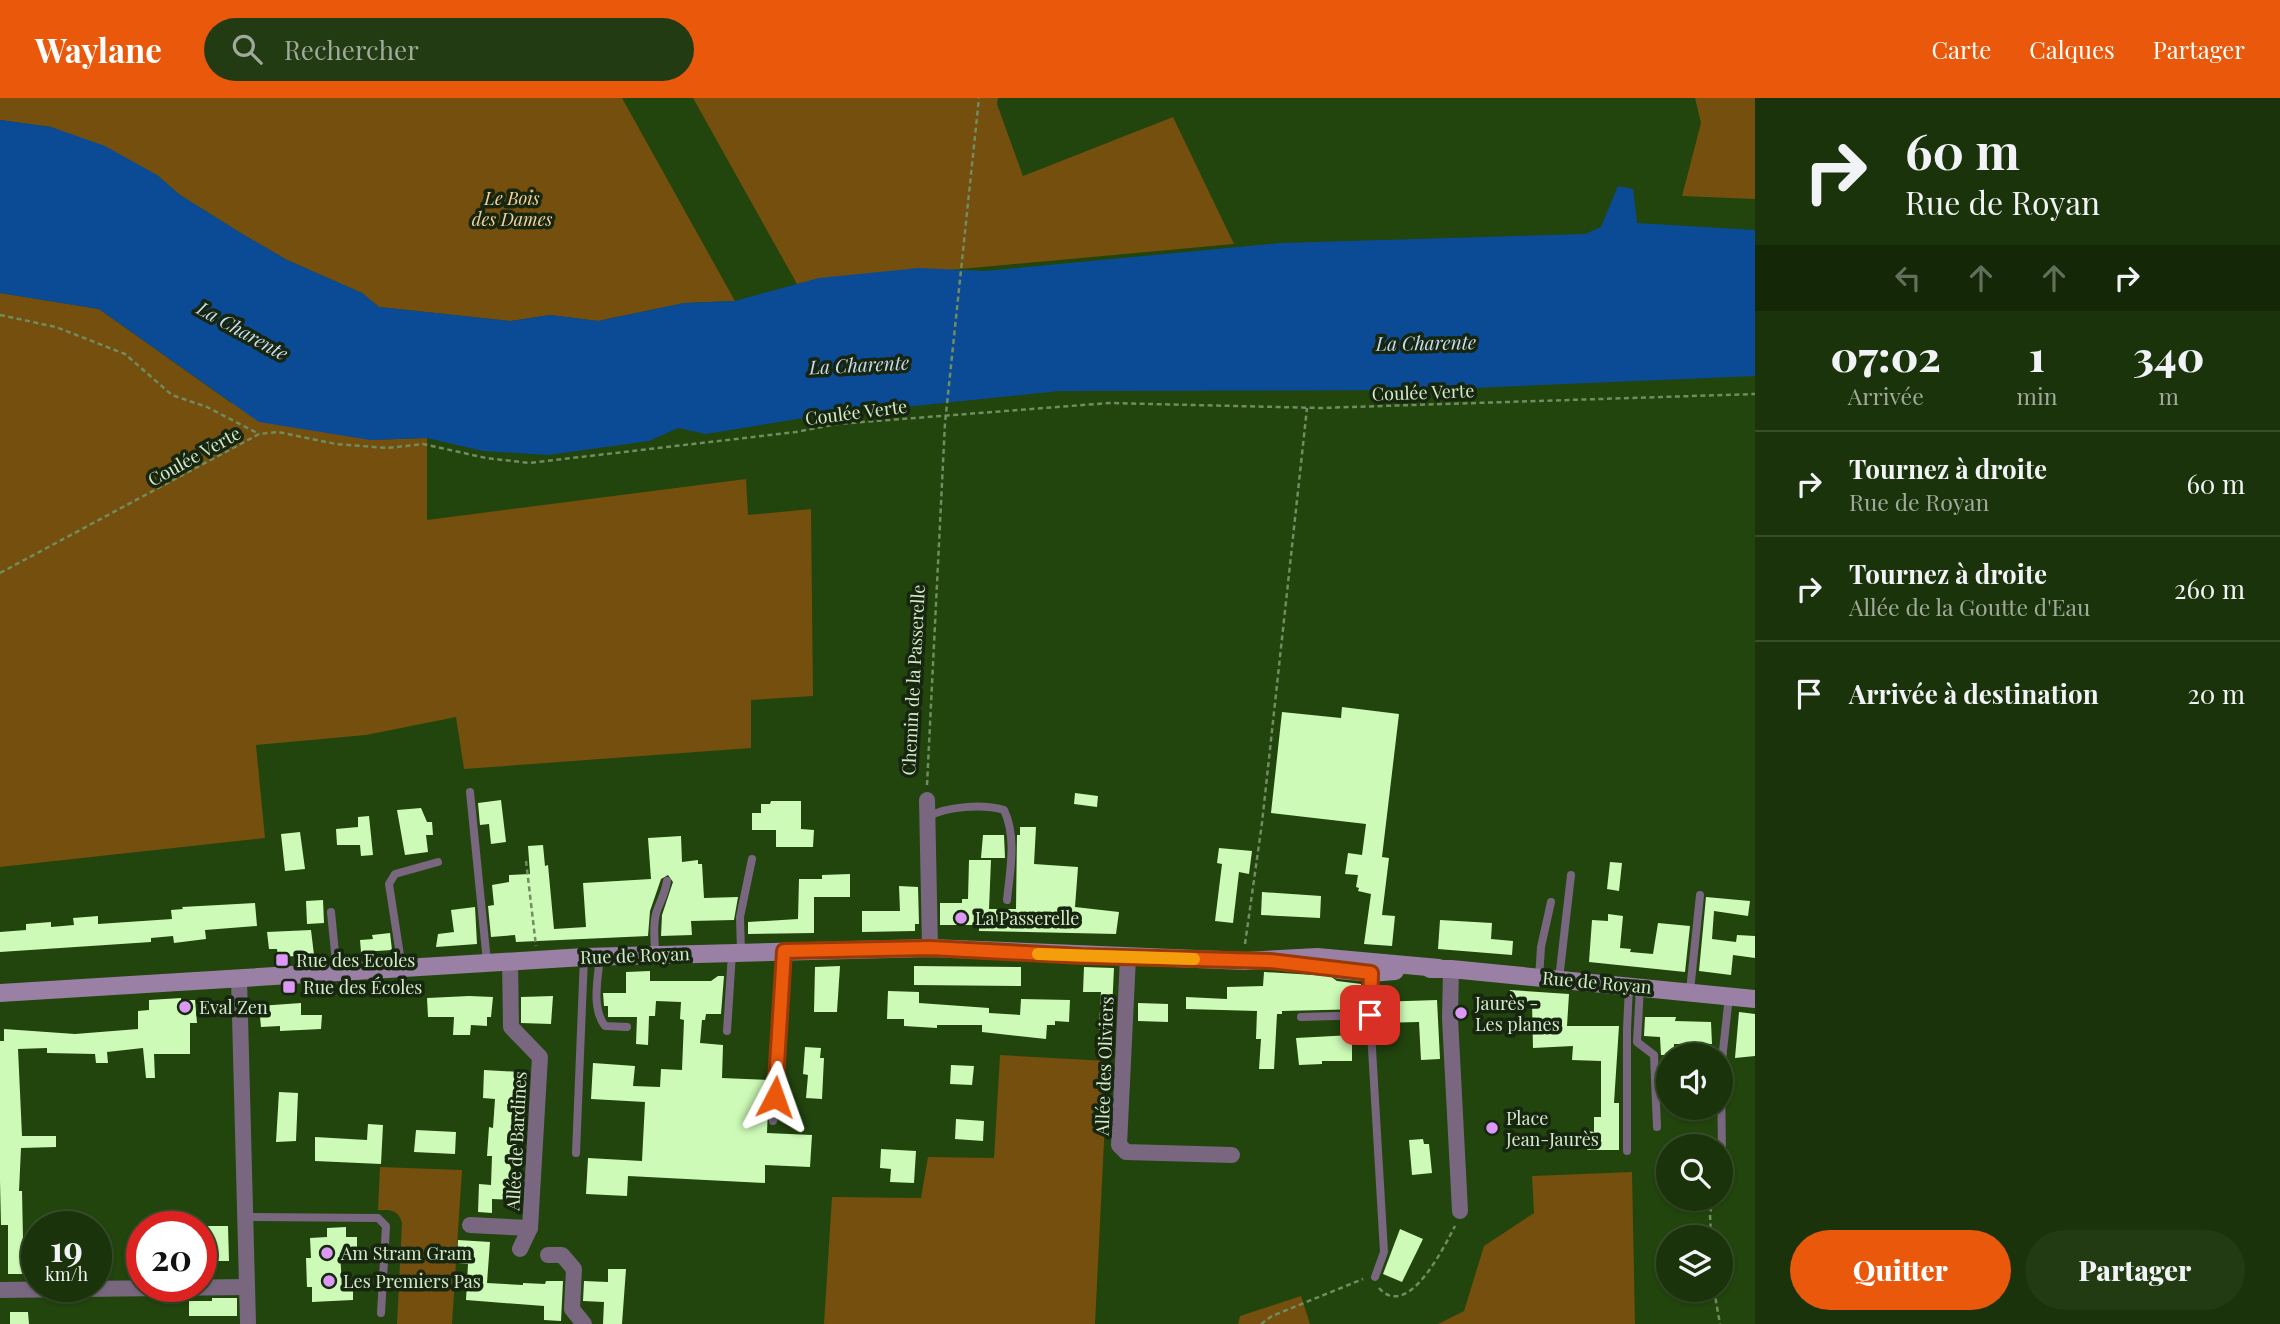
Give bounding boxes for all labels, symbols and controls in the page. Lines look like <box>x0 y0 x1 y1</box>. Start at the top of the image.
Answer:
search box <box>204 18 694 81</box>
text: Waylane <box>35 27 162 71</box>
icon: search <box>228 30 266 68</box>
text: Rechercher <box>284 32 419 67</box>
text: Carte <box>1932 33 1991 65</box>
text: Calques <box>2029 33 2115 65</box>
text: Partager <box>2153 33 2245 65</box>
text: 60 m <box>1905 117 2020 182</box>
icon: right <box>1790 126 1881 217</box>
text: Rue de Royan <box>1905 180 2100 223</box>
park label: Le Bois des Dames <box>472 186 552 231</box>
icon: left <box>1889 259 1927 297</box>
icon: ahead <box>1962 259 2000 297</box>
icon: ahead <box>2035 259 2073 297</box>
icon: right <box>2108 259 2146 297</box>
water label: La Charente <box>192 294 293 366</box>
text: 07:02 <box>1831 327 1941 383</box>
text: 1 <box>2029 327 2045 383</box>
text: 340 <box>2133 327 2204 383</box>
water label: La Charente <box>1375 328 1476 356</box>
water label: La Charente <box>807 348 910 380</box>
street label: Coulée Verte <box>1371 378 1475 406</box>
text: Arrivée <box>1848 380 1924 411</box>
text: min <box>2017 380 2057 411</box>
text: m <box>2158 380 2179 411</box>
street label: Coulée Verte <box>804 394 908 430</box>
street label: Coulée Verte <box>143 421 245 491</box>
text: Tournez à droite <box>1849 451 2047 486</box>
icon: right <box>1790 465 1828 503</box>
text: 60 m <box>2186 466 2245 501</box>
text: Rue de Royan <box>1849 486 1989 517</box>
text: Tournez à droite <box>1849 556 2047 591</box>
icon: right <box>1790 570 1828 608</box>
text: 260 m <box>2174 571 2245 606</box>
street label: Chemin de la Passerelle <box>896 584 930 776</box>
text: Allée de la Goutte d'Eau <box>1849 591 2090 622</box>
icon: arrive <box>1790 675 1828 713</box>
text: Arrivée à destination <box>1849 676 2099 711</box>
text: 20 m <box>2187 676 2245 711</box>
place label: La Passerelle <box>975 906 1079 930</box>
marker: La Passerelle <box>953 910 969 926</box>
street label: Rue de Royan <box>580 941 691 969</box>
place label: Rue des Ecoles <box>296 948 415 972</box>
marker: Rue des Ecoles <box>274 952 290 968</box>
street label: Rue de Royan <box>1541 965 1653 999</box>
place label: Rue des Écoles <box>303 975 422 999</box>
marker: Rue des Écoles <box>281 979 297 995</box>
pin <box>1340 985 1400 1045</box>
place label: Jaurès - Les planes <box>1474 991 1560 1036</box>
place label: Eval Zen <box>199 995 268 1019</box>
street label: Allée des Oliviers <box>1090 996 1118 1137</box>
icon: arrive <box>1351 996 1389 1034</box>
marker: Eval Zen <box>177 999 193 1015</box>
marker: Jaurès - Les planes <box>1453 1005 1469 1021</box>
map controls <box>1656 1043 1733 1302</box>
button: sound <box>1656 1043 1733 1120</box>
position arrow <box>738 1060 812 1134</box>
street label: Allée de Bardines <box>500 1071 532 1212</box>
place label: Place Jean-Jaurès <box>1505 1106 1599 1151</box>
marker: Place Jean-Jaurès <box>1484 1120 1500 1136</box>
button: search <box>1656 1134 1733 1211</box>
speed limit sign: 20 <box>126 1211 217 1302</box>
text: 19 <box>50 1224 83 1271</box>
button: layers <box>1656 1225 1733 1302</box>
button: Quitter <box>1790 1230 2011 1310</box>
button: Partager <box>2025 1230 2245 1310</box>
place label: Am Stram Gram <box>340 1241 472 1265</box>
marker: Am Stram Gram <box>319 1245 335 1261</box>
text: km/h <box>45 1262 88 1286</box>
place label: Les Premiers Pas <box>343 1269 481 1293</box>
marker: Les Premiers Pas <box>321 1273 337 1289</box>

